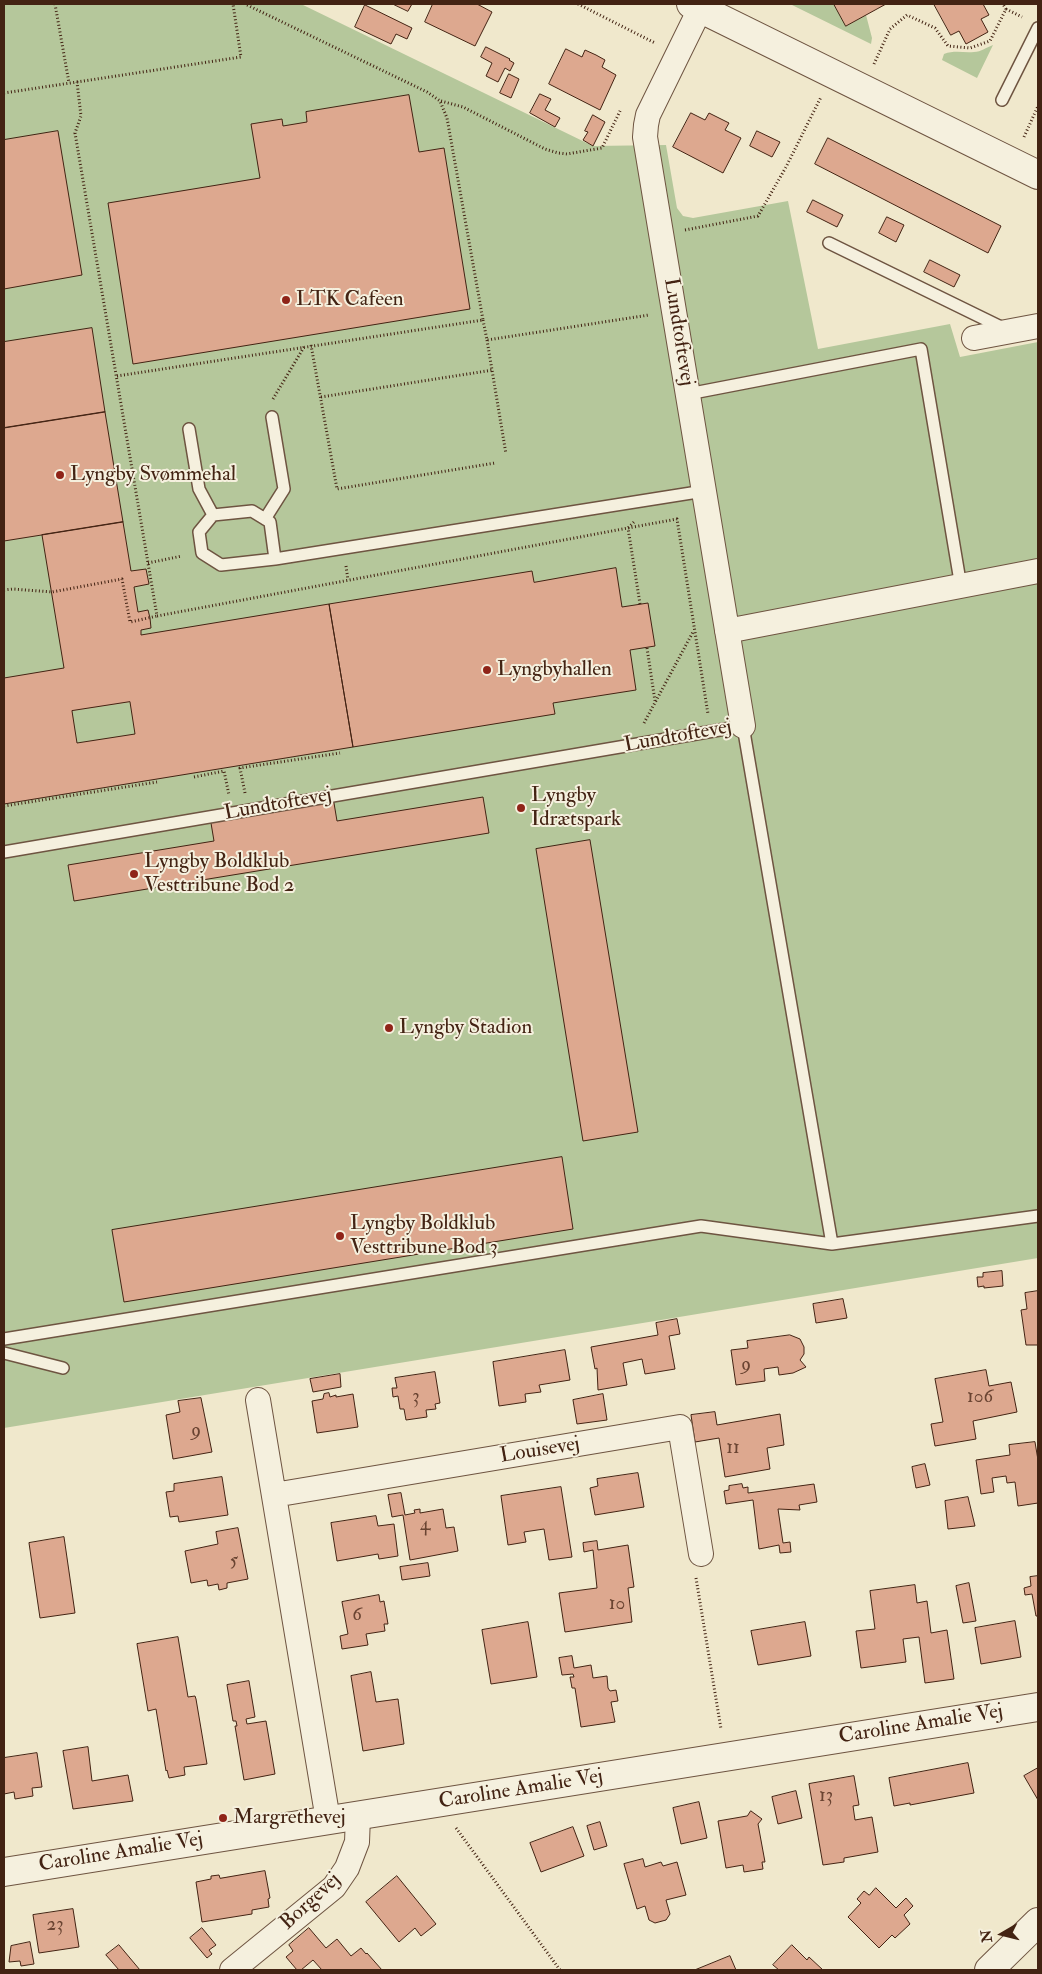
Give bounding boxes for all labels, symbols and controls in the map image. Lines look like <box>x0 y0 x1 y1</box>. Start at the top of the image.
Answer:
street label: Lundtoftevej <box>657 276 699 388</box>
place label: LTK Cafeen <box>296 287 404 313</box>
marker: LTK Cafeen <box>280 294 292 306</box>
place label: Lyngby Svømmehal <box>70 462 236 488</box>
marker: Lyngby Svømmehal <box>54 469 66 481</box>
place label: Lyngbyhallen <box>497 657 612 683</box>
marker: Lyngbyhallen <box>481 664 493 676</box>
street label: Lundtoftevej <box>622 715 734 759</box>
street label: Lundtoftevej <box>222 783 334 827</box>
place label: Lyngby Idrætspark <box>531 783 621 833</box>
marker: Lyngby Idrætspark <box>515 802 527 814</box>
place label: Lyngby Boldklub Vesttribune Bod 2 <box>144 849 294 899</box>
marker: Lyngby Boldklub Vesttribune Bod 2 <box>128 868 140 880</box>
place label: Lyngby Stadion <box>399 1015 532 1041</box>
marker: Lyngby Stadion <box>383 1022 395 1034</box>
place label: Lyngby Boldklub Vesttribune Bod 3 <box>350 1211 498 1261</box>
marker: Lyngby Boldklub Vesttribune Bod 3 <box>334 1230 346 1242</box>
house number: 9 <box>741 1355 751 1377</box>
house number: 3 <box>412 1387 420 1409</box>
house number: 106 <box>967 1387 993 1409</box>
house number: 9 <box>191 1421 201 1443</box>
street label: Louisevej <box>498 1432 582 1470</box>
house number: 11 <box>726 1438 740 1460</box>
house number: 4 <box>420 1515 430 1537</box>
house number: 5 <box>230 1551 238 1573</box>
house number: 10 <box>609 1594 625 1616</box>
house number: 6 <box>352 1605 362 1627</box>
street label: Caroline Amalie Vej <box>837 1700 1005 1750</box>
street label: Caroline Amalie Vej <box>437 1765 605 1815</box>
house number: 13 <box>819 1786 833 1808</box>
place label: Margrethevej <box>233 1805 346 1831</box>
marker: Margrethevej <box>217 1812 229 1824</box>
street label: Caroline Amalie Vej <box>37 1828 205 1878</box>
street label: Borgevej <box>276 1868 346 1936</box>
north arrow <box>977 1909 1027 1959</box>
house number: 23 <box>47 1915 63 1937</box>
text: N <box>977 1929 996 1944</box>

